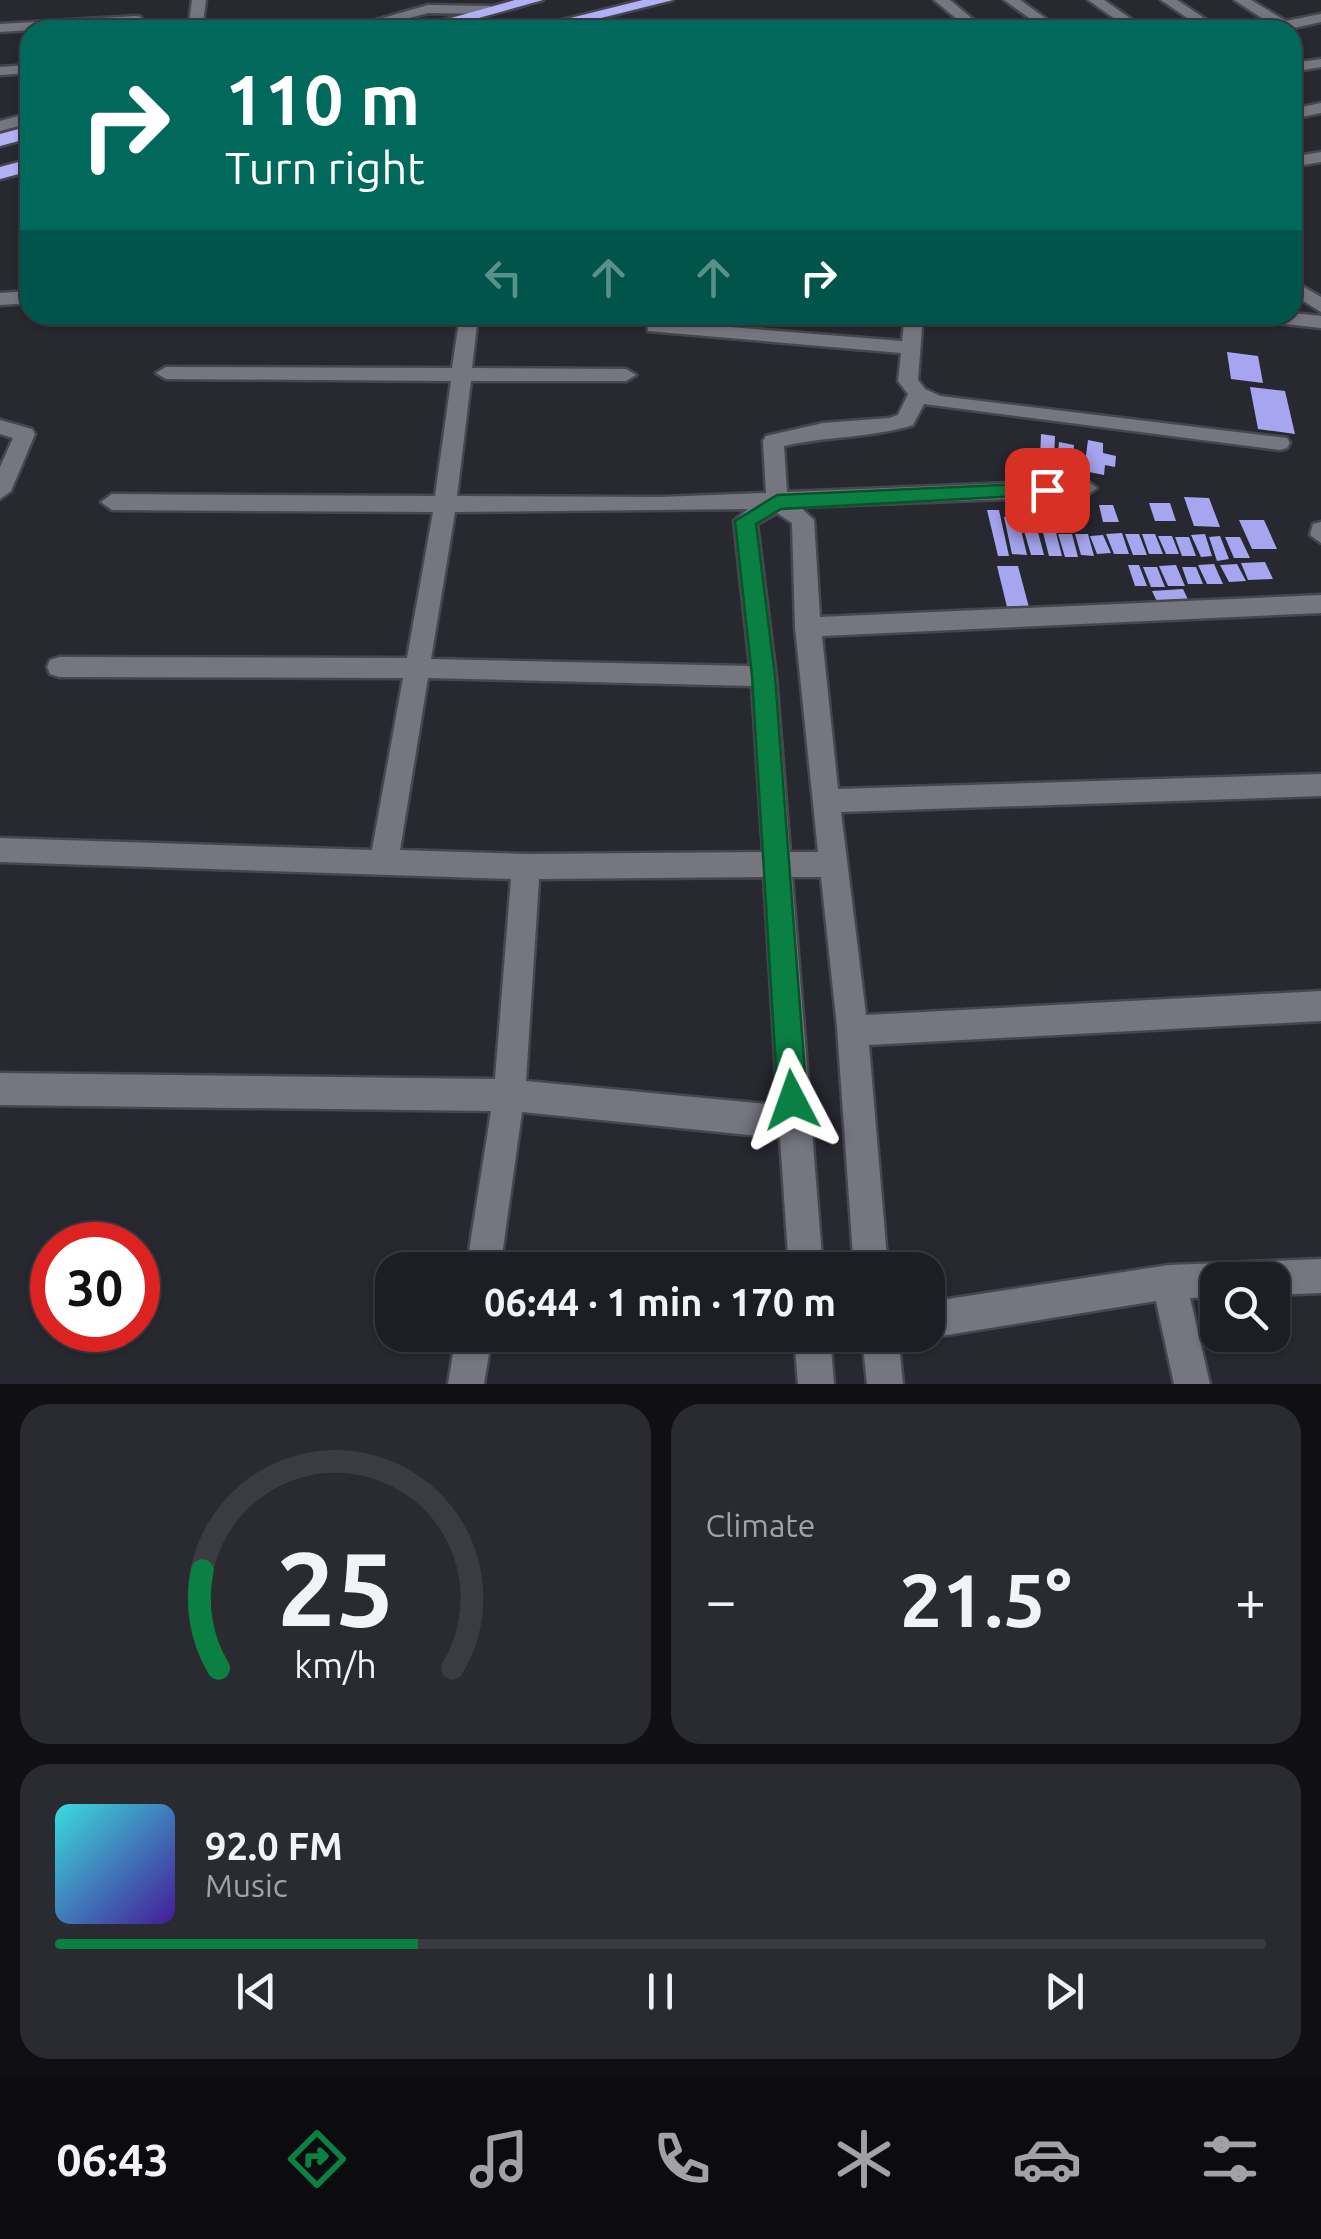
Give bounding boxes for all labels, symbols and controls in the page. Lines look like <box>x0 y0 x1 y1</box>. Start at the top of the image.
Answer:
icon: right <box>60 60 190 190</box>
text: 110 m <box>225 60 420 138</box>
text: Turn right <box>225 142 425 193</box>
icon: left <box>476 250 531 305</box>
icon: ahead <box>581 250 636 305</box>
icon: ahead <box>686 250 741 305</box>
icon: right <box>791 250 846 305</box>
pin <box>1005 448 1090 533</box>
icon: arrive <box>1020 463 1075 518</box>
position arrow <box>740 1048 844 1152</box>
speed limit sign: 30 <box>30 1222 160 1352</box>
map controls <box>1200 1262 1290 1352</box>
button: search <box>1200 1262 1290 1352</box>
text: 06:44 · 1 min · 170 m <box>484 1281 836 1323</box>
text: Climate <box>706 1507 816 1543</box>
text: 25 <box>277 1529 394 1646</box>
text: 21.5° <box>900 1557 1072 1641</box>
text: − <box>706 1569 737 1630</box>
text: + <box>1235 1569 1266 1630</box>
text: km/h <box>294 1645 377 1685</box>
text: 92.0 FM <box>205 1825 343 1867</box>
text: Music <box>205 1867 288 1903</box>
icon: previous <box>229 1964 284 2019</box>
icon: pause <box>633 1964 688 2019</box>
icon: next <box>1037 1964 1092 2019</box>
icon: directions <box>282 2124 352 2194</box>
icon: music <box>464 2124 534 2194</box>
icon: phone <box>647 2124 717 2194</box>
icon: climate <box>829 2124 899 2194</box>
icon: car <box>1012 2124 1082 2194</box>
icon: filters <box>1195 2124 1265 2194</box>
text: 06:43 <box>56 2134 169 2185</box>

